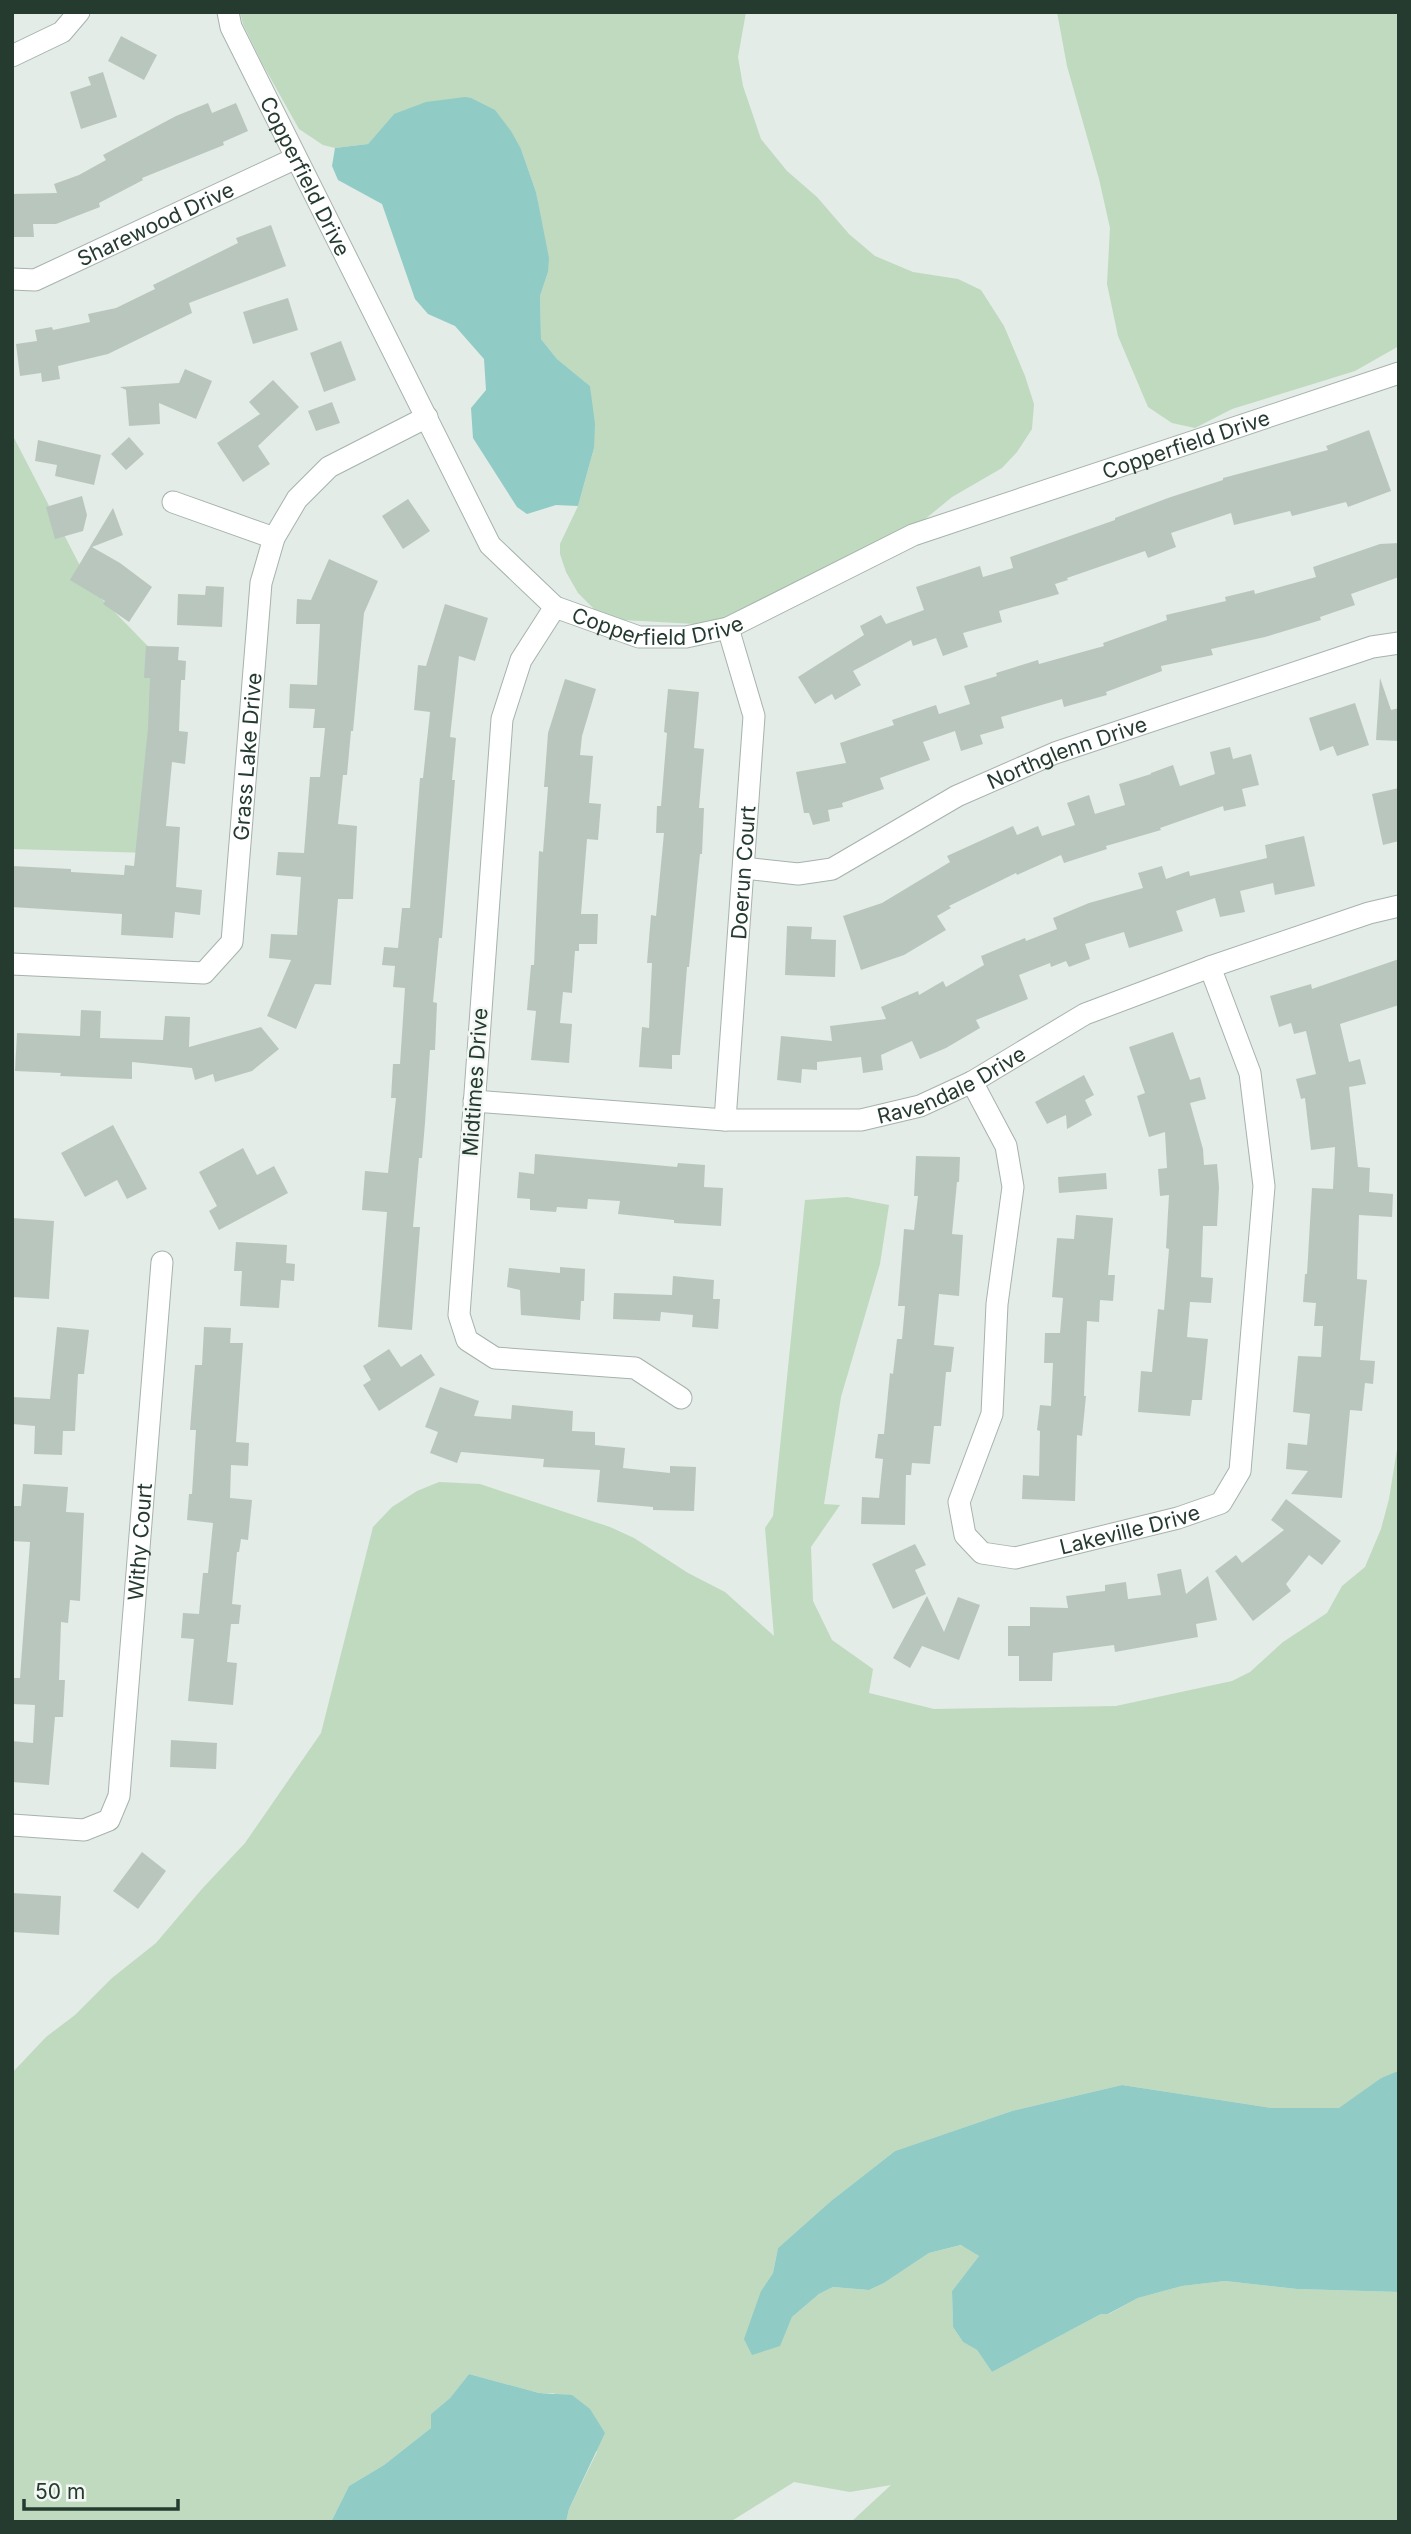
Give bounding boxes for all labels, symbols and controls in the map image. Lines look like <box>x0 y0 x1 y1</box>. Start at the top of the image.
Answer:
street label: Copperfield Drive <box>255 92 356 260</box>
street label: Sharewood Drive <box>73 176 238 271</box>
street label: Copperfield Drive <box>1099 405 1273 484</box>
street label: Copperfield Drive <box>569 602 747 650</box>
street label: Grass Lake Drive <box>228 672 266 842</box>
street label: Northglenn Drive <box>983 711 1150 794</box>
street label: Doerun Court <box>725 805 760 940</box>
street label: Midtimes Drive <box>457 1007 493 1157</box>
street label: Ravendale Drive <box>874 1040 1030 1128</box>
street label: Withy Court <box>122 1482 157 1602</box>
street label: Lakeville Drive <box>1057 1499 1203 1559</box>
scale bar <box>24 2468 178 2512</box>
text: 50 m <box>35 2479 85 2504</box>

